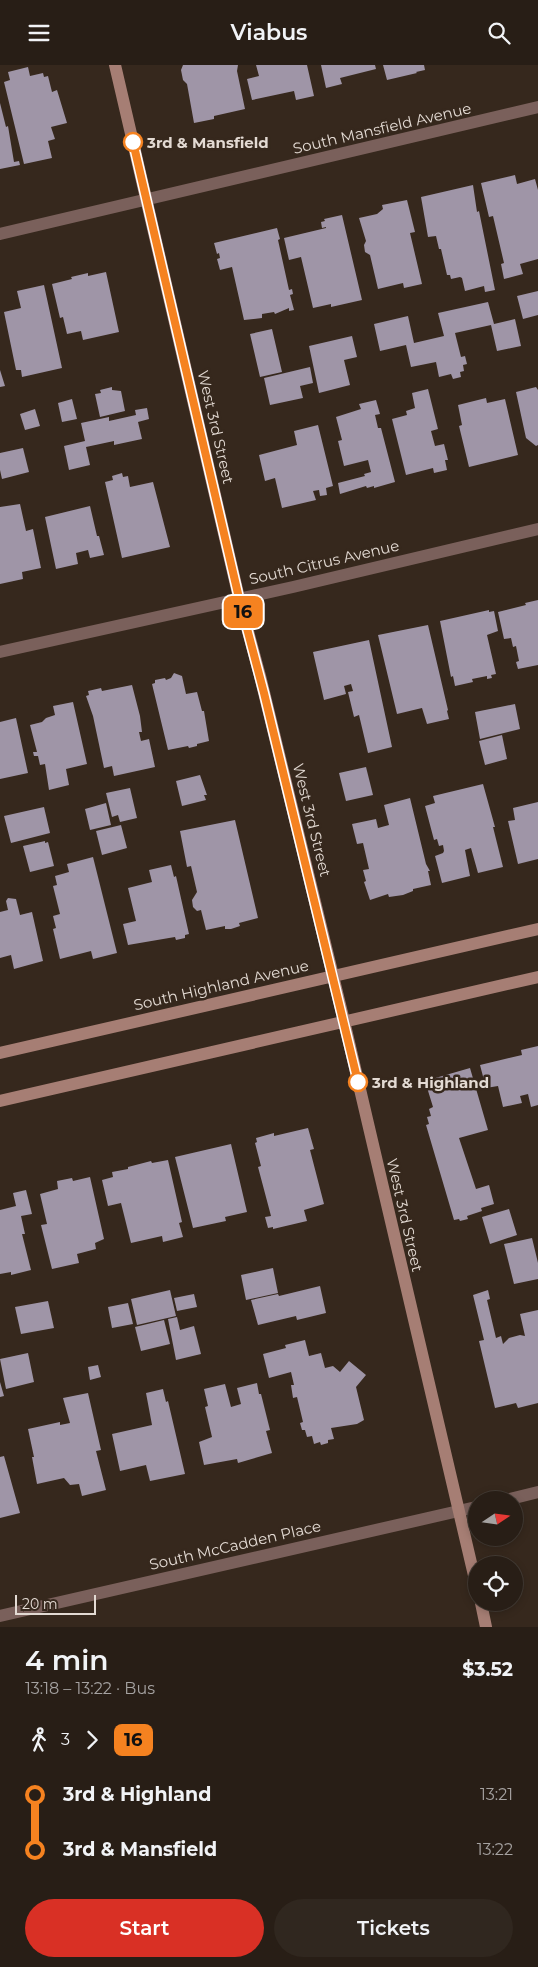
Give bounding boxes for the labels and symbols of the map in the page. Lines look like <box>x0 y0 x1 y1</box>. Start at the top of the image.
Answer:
street label: South Mansfield Avenue <box>291 98 473 158</box>
marker: 3rd & Mansfield <box>123 132 143 152</box>
place label: 3rd & Mansfield <box>146 133 269 152</box>
street label: West 3rd Street <box>194 368 238 486</box>
street label: South Citrus Avenue <box>247 535 401 589</box>
line badge: 16 <box>220 596 266 628</box>
street label: West 3rd Street <box>289 761 335 879</box>
street label: South Highland Avenue <box>132 956 310 1014</box>
marker: 3rd & Highland <box>348 1072 368 1092</box>
place label: 3rd & Highland <box>371 1073 489 1092</box>
street label: West 3rd Street <box>383 1156 427 1274</box>
north arrow <box>468 1491 522 1546</box>
street label: South McCadden Place <box>147 1516 323 1574</box>
scale bar <box>15 1592 96 1615</box>

